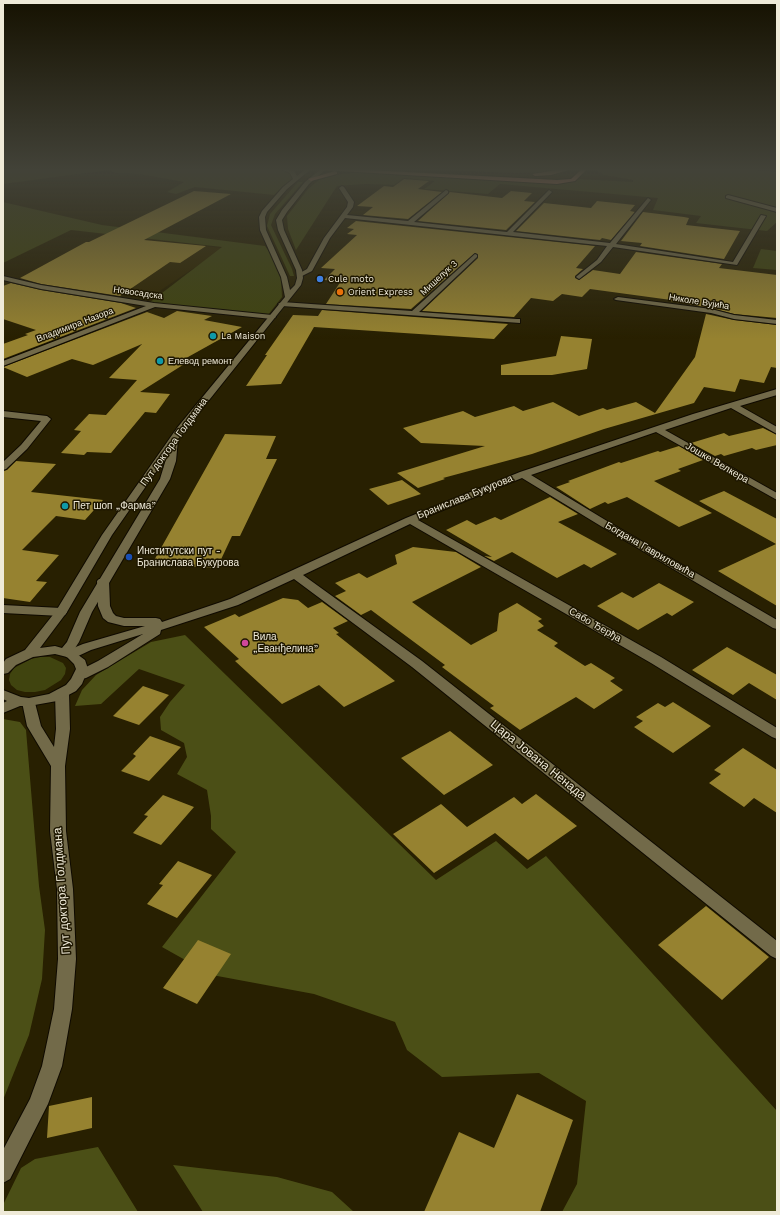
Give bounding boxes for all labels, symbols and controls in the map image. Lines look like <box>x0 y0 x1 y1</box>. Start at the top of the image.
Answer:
street label: Мишелук 3 <box>418 258 460 298</box>
marker: Cule moto <box>315 274 325 284</box>
place label: Cule moto <box>328 274 374 284</box>
street label: Новосадска <box>113 284 163 302</box>
marker: Orient Express <box>335 287 345 297</box>
place label: Orient Express <box>348 287 413 297</box>
street label: Николе Вујића <box>668 292 730 312</box>
street label: Владимира Назора <box>35 305 115 345</box>
marker: La Maison <box>208 331 218 341</box>
place label: La Maison <box>221 331 265 341</box>
marker: Елевод ремонт <box>155 356 165 366</box>
place label: Елевод ремонт <box>168 356 232 366</box>
street label: Пут доктора Голдмана <box>138 396 210 488</box>
street label: Јошке Велкера <box>683 440 751 486</box>
street label: Бранислава Букурова <box>415 472 515 522</box>
place label: Пет шоп „Фарма” <box>73 500 156 512</box>
marker: Пет шоп „Фарма” <box>60 501 70 511</box>
street label: Богдана Гавриловића <box>603 519 697 581</box>
place label: Институтски пут - Бранислава Букурова <box>137 545 239 568</box>
marker: Институтски пут - Бранислава Букурова <box>124 552 134 562</box>
street label: Сабо Ђерђа <box>567 605 623 645</box>
place label: Вила „Еванђелина” <box>253 631 318 654</box>
marker: Вила „Еванђелина” <box>240 638 250 648</box>
street label: Цара Јована Ненада <box>487 717 589 803</box>
street label: Пут доктора Голдмана <box>50 827 74 955</box>

